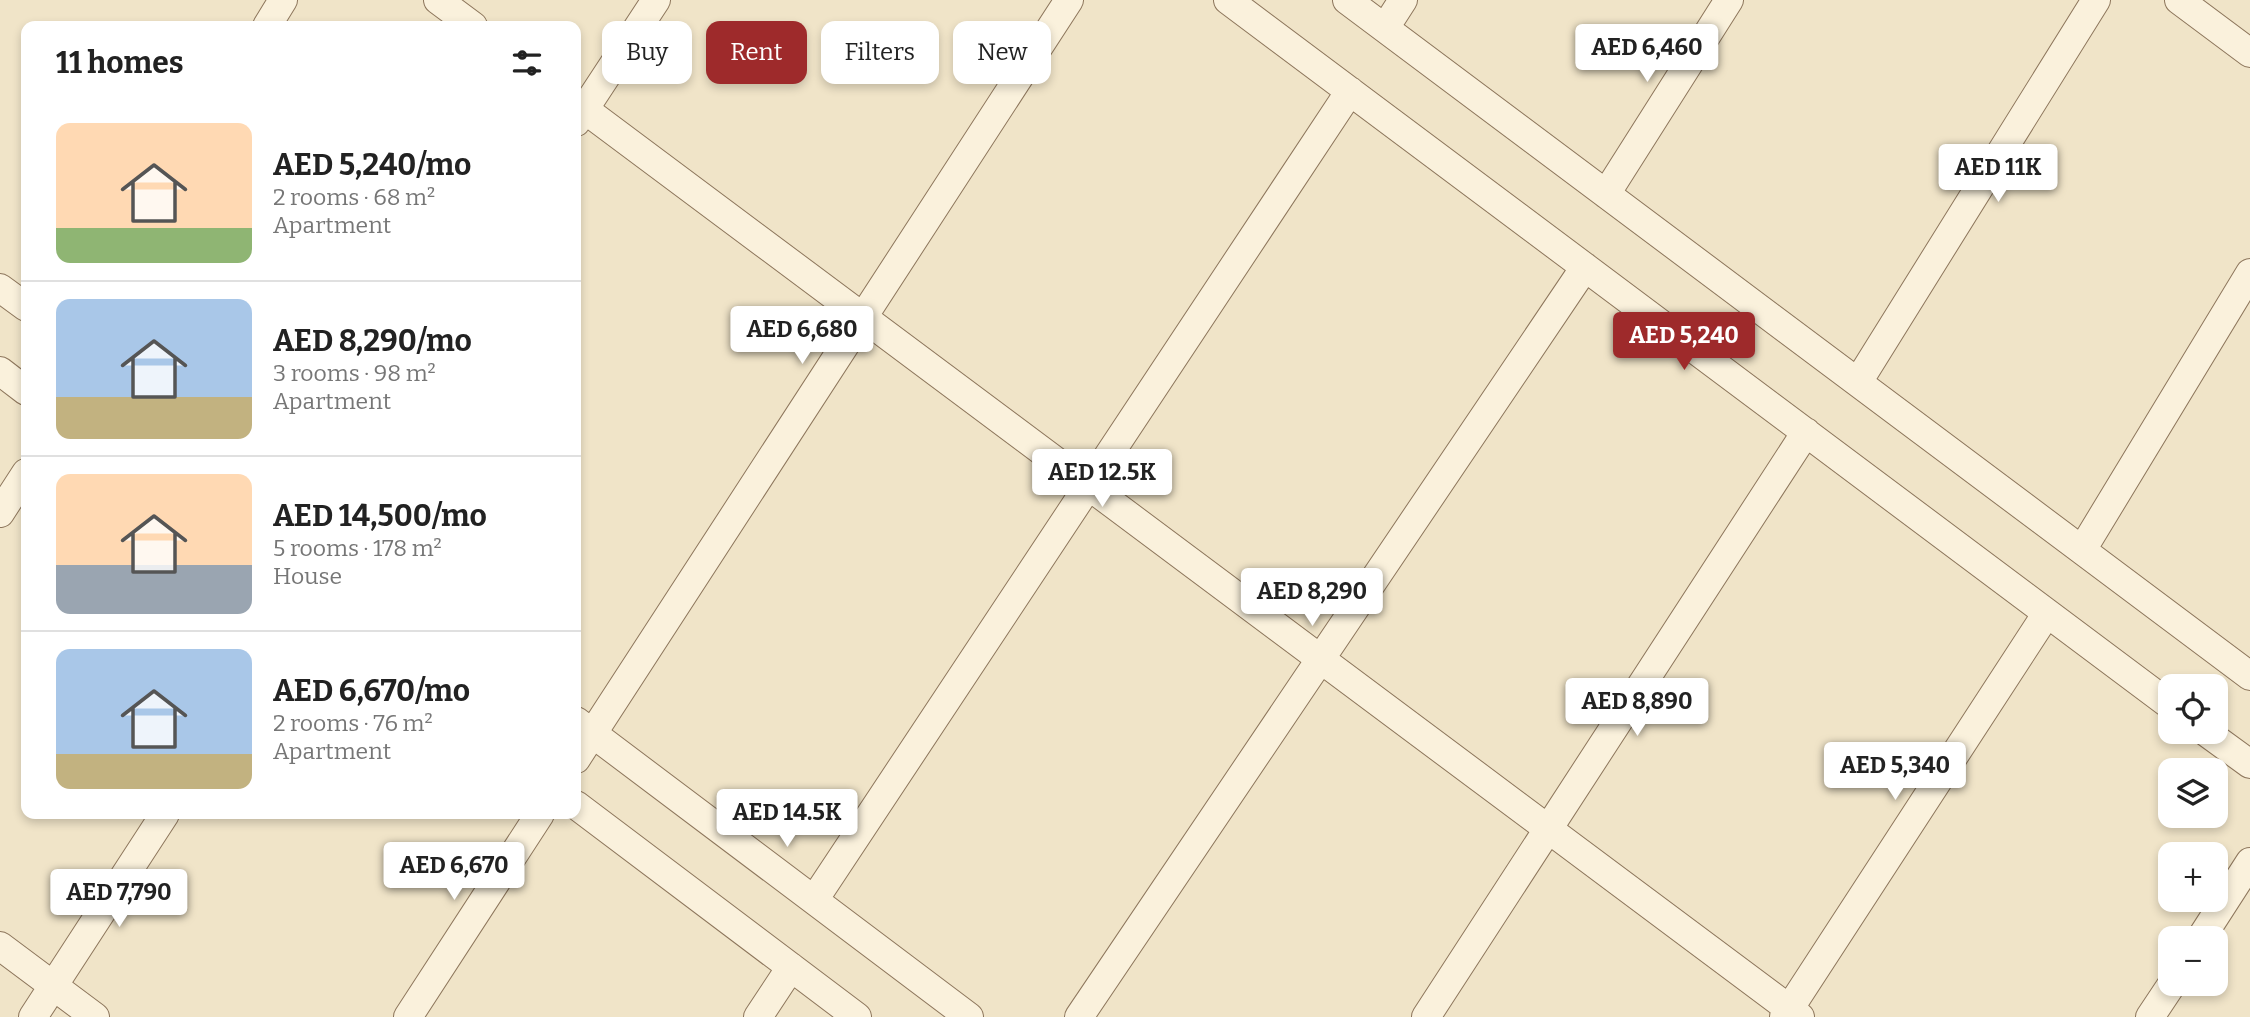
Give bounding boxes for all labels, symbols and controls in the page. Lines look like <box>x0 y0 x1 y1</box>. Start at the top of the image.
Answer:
chip: Buy <box>602 21 692 84</box>
chip: Rent <box>706 21 807 84</box>
chip: Filters <box>821 21 939 84</box>
chip: New <box>953 21 1051 84</box>
pin: AED 6,460 <box>1567 24 1727 84</box>
text: AED 6,460 <box>1591 33 1703 61</box>
icon: filters <box>508 44 546 82</box>
text: 11 homes <box>56 45 184 81</box>
pin: AED 11K <box>1933 144 2063 204</box>
text: AED 5,240/mo <box>273 147 471 183</box>
icon: home <box>112 151 196 235</box>
text: AED 11K <box>1955 153 2041 181</box>
text: 2 rooms · 68 m² <box>273 183 435 211</box>
text: Apartment <box>273 211 391 239</box>
pin: AED 6,680 <box>722 306 882 366</box>
pin: AED 5,240 <box>1604 312 1764 372</box>
text: AED 6,680 <box>746 315 858 343</box>
text: AED 5,240 <box>1629 321 1739 349</box>
text: AED 8,290/mo <box>273 323 472 359</box>
icon: home <box>112 327 196 411</box>
text: 3 rooms · 98 m² <box>273 359 436 387</box>
text: Apartment <box>273 387 391 415</box>
pin: AED 12.5K <box>1022 449 1182 509</box>
text: AED 12.5K <box>1048 458 1156 486</box>
text: AED 14,500/mo <box>273 498 487 534</box>
icon: home <box>112 502 196 586</box>
text: 5 rooms · 178 m² <box>273 534 442 562</box>
text: House <box>273 562 342 590</box>
pin: AED 8,290 <box>1232 568 1392 628</box>
text: AED 8,290 <box>1257 577 1367 605</box>
text: AED 6,670/mo <box>273 673 470 709</box>
map controls <box>2158 674 2228 996</box>
button: locate <box>2158 674 2228 744</box>
icon: home <box>112 677 196 761</box>
pin: AED 8,890 <box>1557 678 1717 738</box>
text: AED 8,890 <box>1581 687 1693 715</box>
text: 2 rooms · 76 m² <box>273 709 433 737</box>
text: Apartment <box>273 737 391 765</box>
pin: AED 5,340 <box>1815 742 1975 802</box>
text: AED 5,340 <box>1840 751 1950 779</box>
button: layers <box>2158 758 2228 828</box>
pin: AED 14.5K <box>707 790 867 849</box>
text: AED 14.5K <box>733 798 841 826</box>
pin: AED 6,670 <box>374 842 534 902</box>
button: + <box>2158 842 2228 912</box>
text: AED 6,670 <box>400 851 508 879</box>
pin: AED 7,790 <box>39 870 199 929</box>
text: AED 7,790 <box>66 878 172 906</box>
button: − <box>2158 926 2228 996</box>

